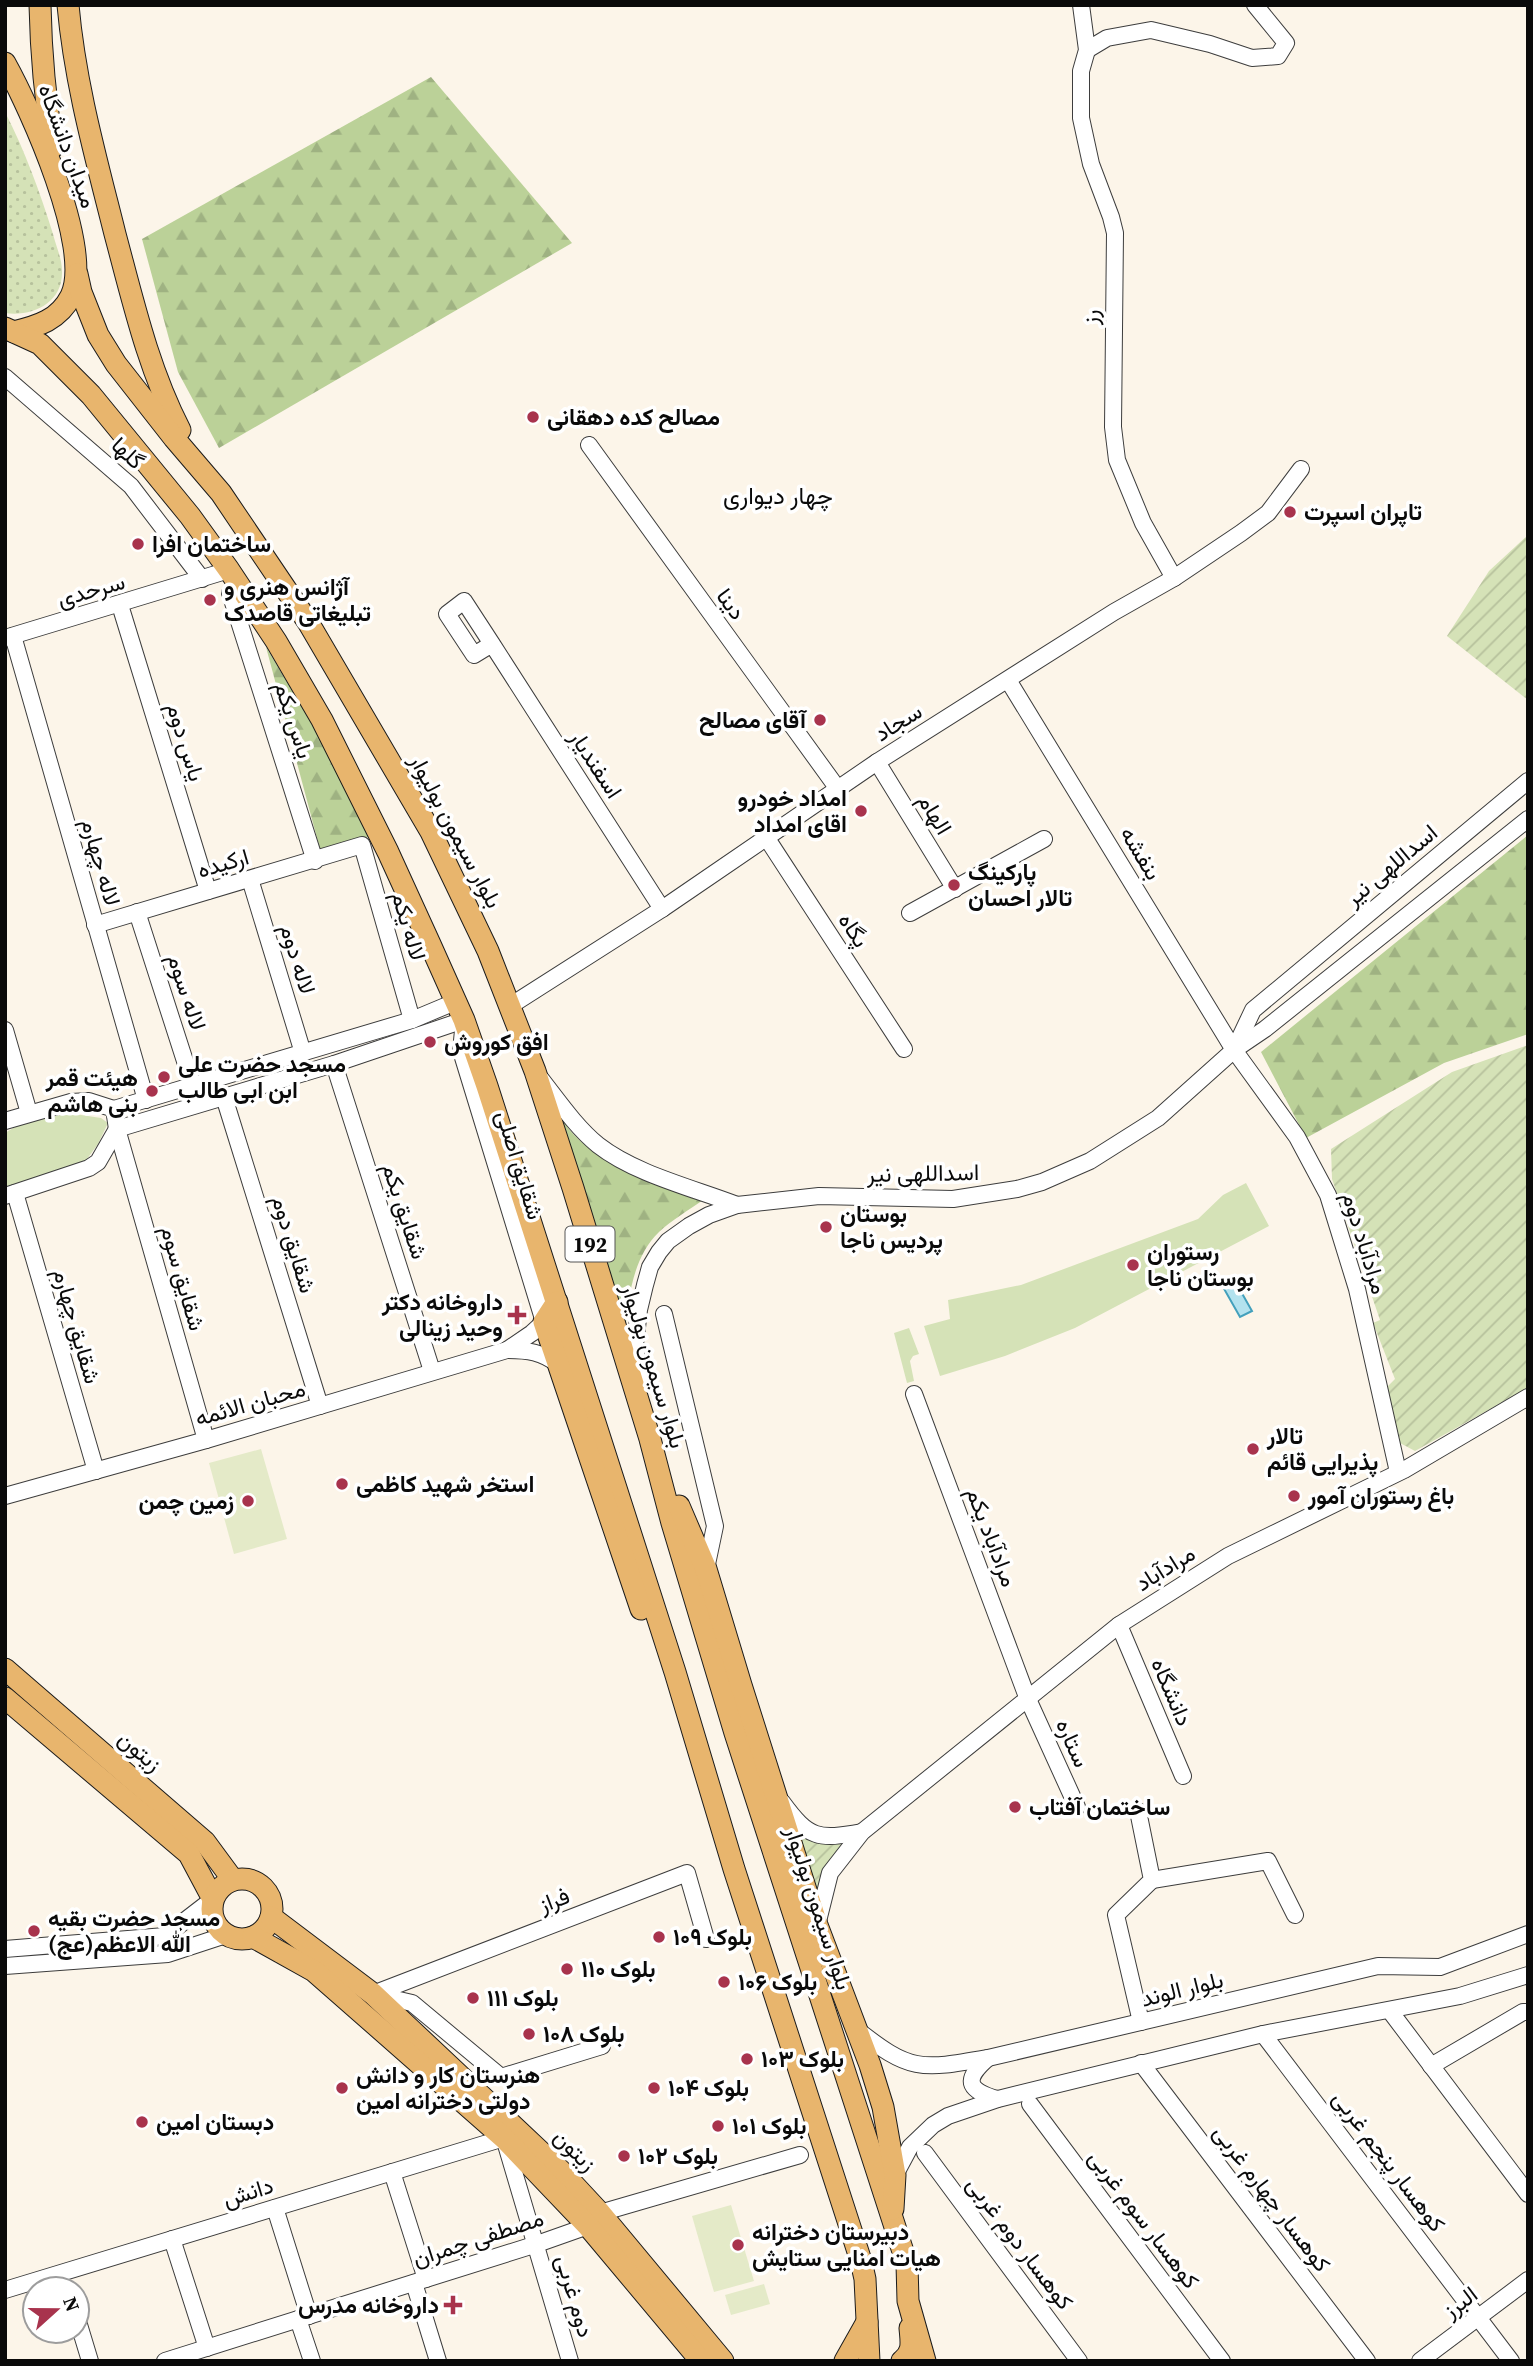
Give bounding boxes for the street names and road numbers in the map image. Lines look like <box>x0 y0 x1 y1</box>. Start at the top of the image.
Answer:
street label: میدان دانشگاه <box>31 79 105 213</box>
street label: رز <box>1074 308 1106 327</box>
street label: گلها <box>104 429 152 477</box>
street label: سرحدی <box>53 565 129 615</box>
street label: دینا <box>709 582 753 626</box>
street label: یاس یکم <box>267 677 321 763</box>
street label: سجاد <box>868 695 928 749</box>
street label: یاس دوم <box>159 699 213 785</box>
street label: اسفندیار <box>561 723 630 805</box>
street label: بلوار سیمون بولیوار <box>401 747 510 914</box>
street label: الهام <box>910 787 960 841</box>
street label: لاله چهارم <box>73 815 129 909</box>
street label: اسداللهی نیر <box>1337 817 1444 914</box>
street label: بنفشه <box>1113 820 1169 886</box>
street label: ارکیده <box>193 840 253 886</box>
street label: لاله یکم <box>384 888 434 964</box>
street label: پگاه <box>831 906 877 954</box>
street label: لاله دوم <box>272 920 324 998</box>
street label: لاله سوم <box>160 949 214 1035</box>
street label: شقایق اصلی <box>488 1106 552 1224</box>
street label: اسداللهی نیر <box>866 1156 979 1190</box>
street label: شقایق یکم <box>374 1159 436 1263</box>
street label: مرادآباد دوم <box>1334 1188 1396 1298</box>
street label: شقایق دوم <box>264 1191 324 1297</box>
street label: شقایق سوم <box>153 1222 213 1334</box>
road number: 192 <box>566 1226 614 1262</box>
street label: شقایق چهارم <box>45 1265 109 1387</box>
street label: بلوار سیمون بولیوار <box>613 1279 694 1452</box>
street label: محبان الائمه <box>191 1372 309 1434</box>
street label: مرادآباد یکم <box>958 1483 1026 1591</box>
street label: مرادآباد <box>1129 1537 1201 1599</box>
street label: دانشگاه <box>1143 1653 1201 1731</box>
street label: ستاره <box>1048 1714 1098 1772</box>
street label: زیتون <box>111 1723 169 1779</box>
street label: بلوار سیمون بولیوار <box>777 1821 861 1994</box>
street label: فراز <box>533 1880 574 1921</box>
street label: بلوار الوند <box>1137 1963 1227 2015</box>
street label: کوهسار پنجم غربی <box>1325 2084 1453 2238</box>
street label: کوهسار چهارم غربی <box>1206 2118 1338 2278</box>
street label: زیتون <box>546 2121 604 2179</box>
street label: کوهسار سوم غربی <box>1081 2143 1207 2295</box>
street label: دانش <box>219 2169 277 2215</box>
street label: کوهسار دوم غربی <box>959 2170 1081 2316</box>
street label: مصطفی چمران <box>408 2202 548 2274</box>
street label: دوم غربی <box>548 2251 602 2341</box>
street label: البرز <box>1435 2278 1484 2326</box>

